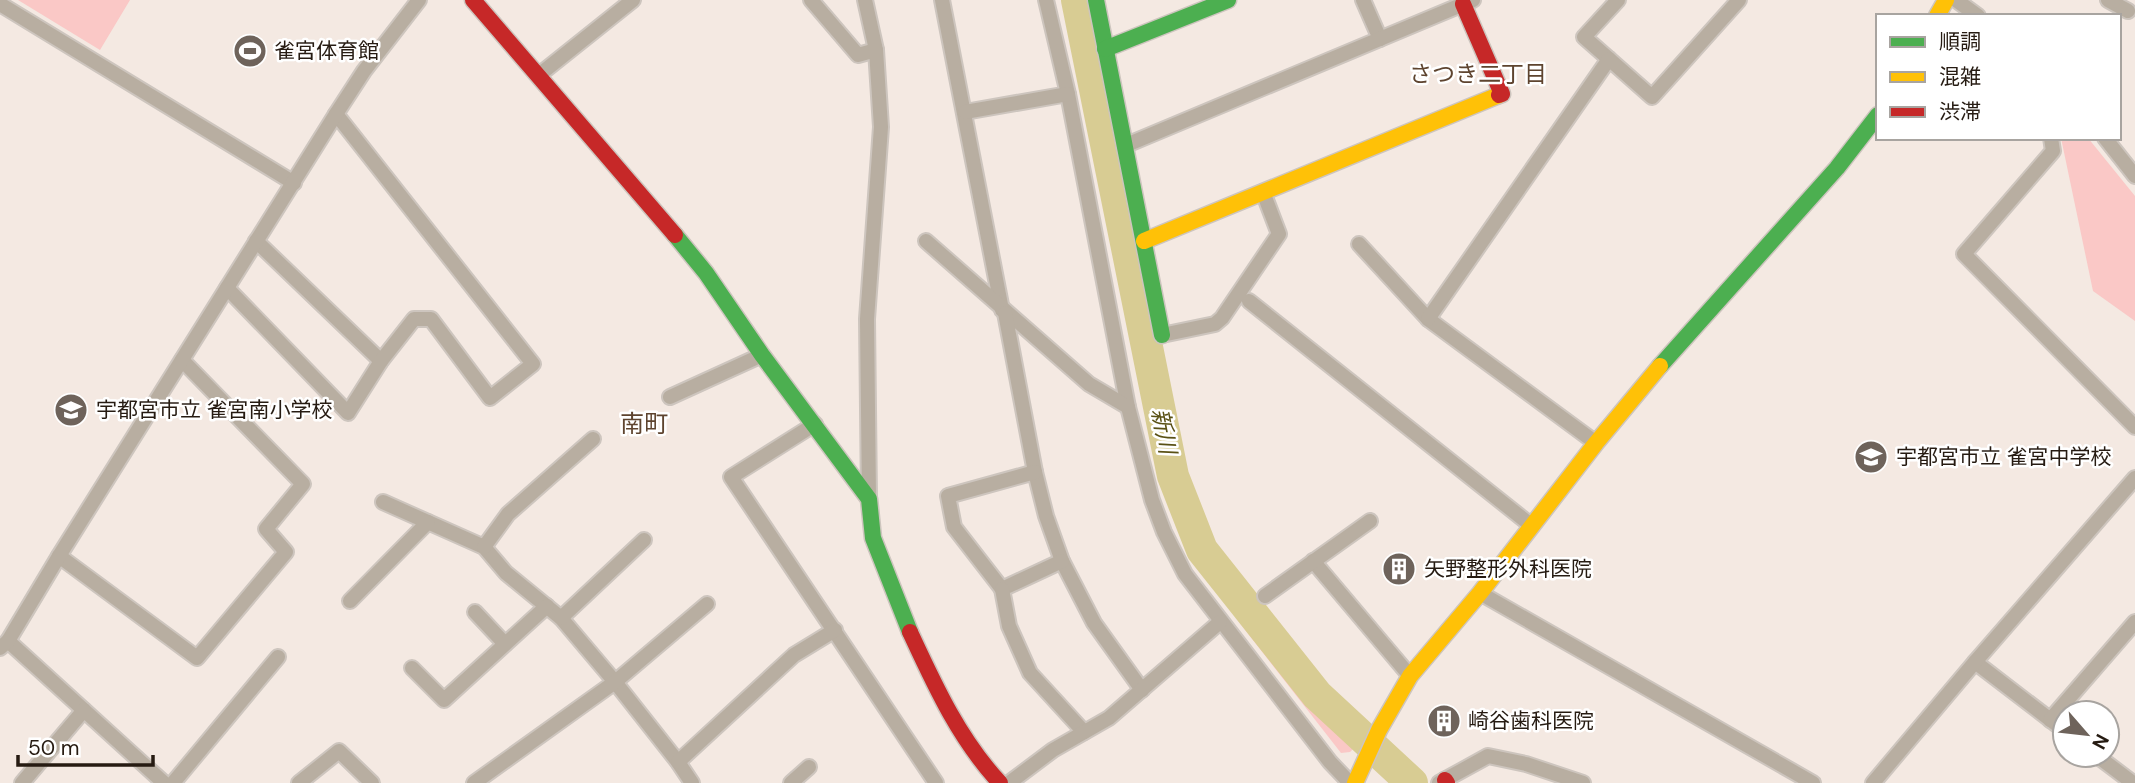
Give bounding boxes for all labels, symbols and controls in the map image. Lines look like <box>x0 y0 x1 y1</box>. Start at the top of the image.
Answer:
legend <box>1876 14 2121 140</box>
text: 順調 <box>1939 28 1981 56</box>
sports icon: 雀宮体育館 <box>231 32 269 70</box>
place label: 雀宮体育館 <box>274 37 379 65</box>
district label: さつき二丁目 <box>1409 59 1547 89</box>
text: 混雑 <box>1939 63 1981 91</box>
text: 渋滞 <box>1939 98 1981 126</box>
school or university icon: 宇都宮市立 雀宮南小学校 <box>52 391 90 429</box>
place label: 宇都宮市立 雀宮南小学校 <box>96 396 333 424</box>
water label: 新川 <box>1145 406 1184 459</box>
district label: 南町 <box>620 408 668 439</box>
school or university icon: 宇都宮市立 雀宮中学校 <box>1852 438 1890 476</box>
place label: 宇都宮市立 雀宮中学校 <box>1896 443 2112 471</box>
building icon: 矢野整形外科医院 <box>1380 550 1418 588</box>
place label: 矢野整形外科医院 <box>1424 555 1592 583</box>
north arrow <box>2051 699 2121 769</box>
building icon: 崎谷歯科医院 <box>1425 702 1463 740</box>
place label: 崎谷歯科医院 <box>1468 707 1594 735</box>
scale bar <box>18 724 152 768</box>
text: N <box>2086 730 2115 754</box>
text: 50 m <box>28 734 79 762</box>

